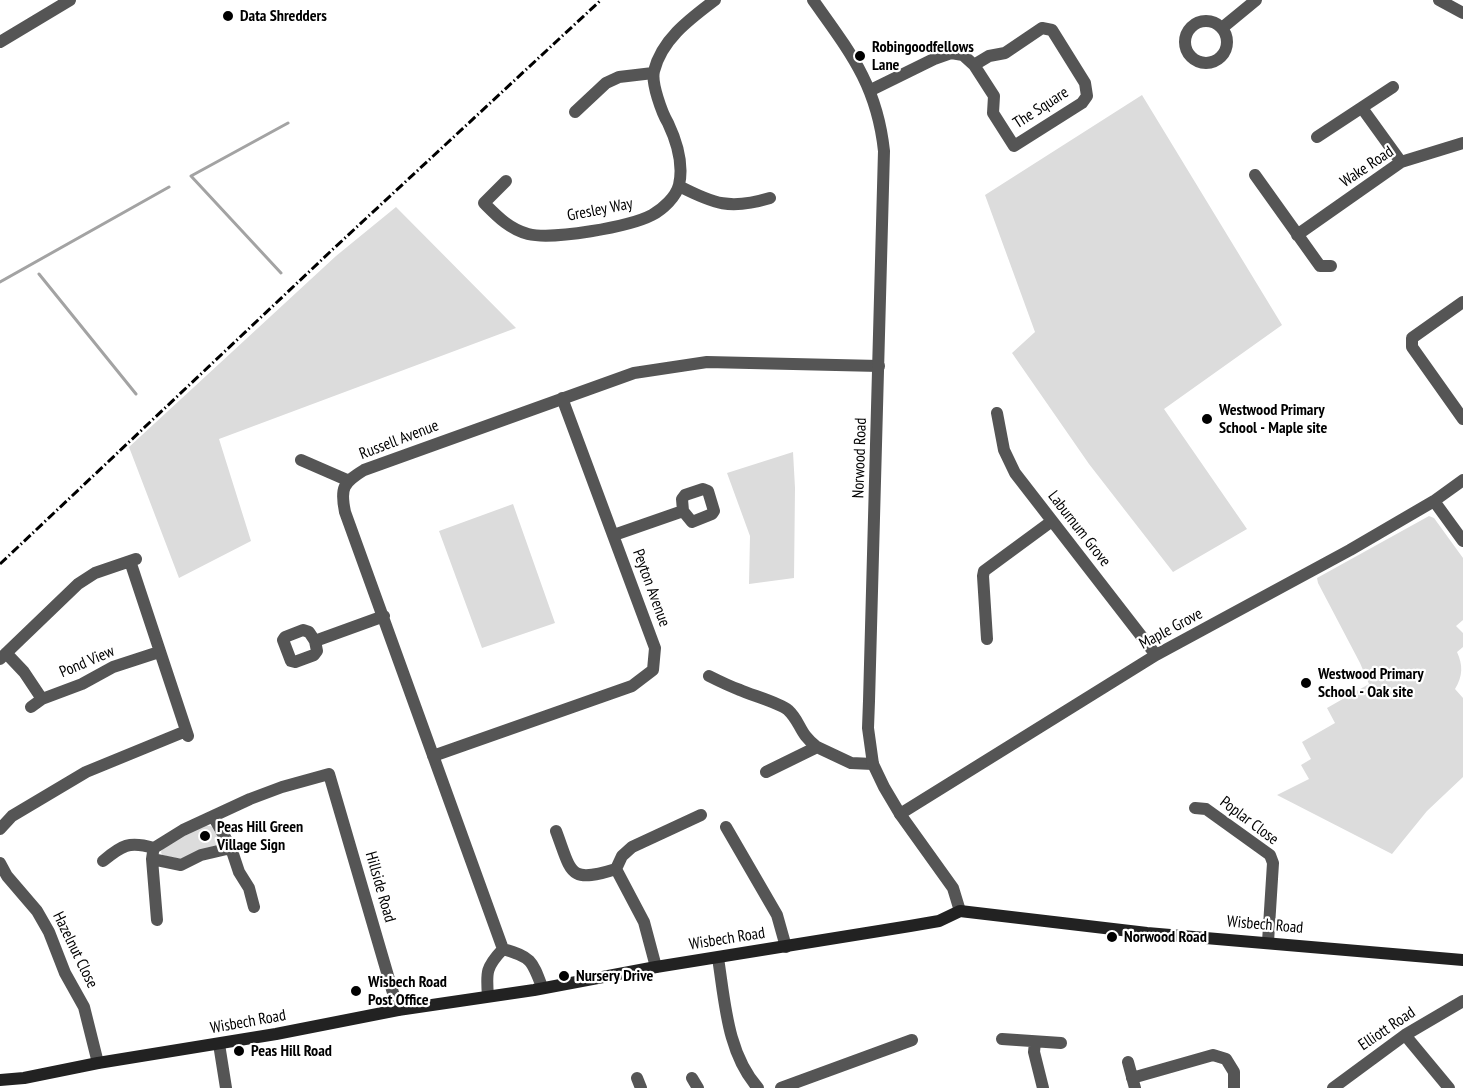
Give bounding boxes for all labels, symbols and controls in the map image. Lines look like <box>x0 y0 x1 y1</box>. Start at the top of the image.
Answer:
place label: Data Shredders <box>240 6 327 26</box>
marker: Data Shredders <box>221 9 235 23</box>
place label: Robingoodfellows Lane <box>872 37 974 75</box>
marker: Robingoodfellows Lane <box>853 49 867 63</box>
street label: The Square <box>1010 83 1072 133</box>
street label: Wake Road <box>1337 142 1397 192</box>
street label: Gresley Way <box>566 194 634 226</box>
place label: Westwood Primary School - Maple site <box>1219 400 1327 438</box>
marker: Westwood Primary School - Maple site <box>1200 412 1214 426</box>
street label: Russell Avenue <box>357 416 441 464</box>
street label: Norwood Road <box>849 417 871 499</box>
street label: Laburnum Grove <box>1044 487 1114 571</box>
street label: Peyton Avenue <box>628 547 674 629</box>
street label: Maple Grove <box>1136 604 1206 654</box>
street label: Pond View <box>57 642 117 682</box>
place label: Westwood Primary School - Oak site <box>1318 664 1424 702</box>
marker: Westwood Primary School - Oak site <box>1299 676 1313 690</box>
street label: Poplar Close <box>1216 793 1282 849</box>
place label: Peas Hill Green Village Sign <box>217 817 303 855</box>
marker: Peas Hill Green Village Sign <box>198 829 212 843</box>
street label: Hillside Road <box>361 849 399 925</box>
street label: Hazelnut Close <box>48 909 102 991</box>
street label: Wisbech Road <box>1226 912 1304 938</box>
street label: Wisbech Road <box>688 924 766 954</box>
place label: Norwood Road <box>1124 927 1207 947</box>
marker: Norwood Road <box>1105 930 1119 944</box>
place label: Nursery Drive <box>576 966 653 986</box>
marker: Nursery Drive <box>557 969 571 983</box>
place label: Wisbech Road Post Office <box>368 972 447 1010</box>
marker: Wisbech Road Post Office <box>349 984 363 998</box>
street label: Elliott Road <box>1355 1003 1419 1055</box>
street label: Wisbech Road <box>209 1006 287 1038</box>
place label: Peas Hill Road <box>251 1041 332 1061</box>
marker: Peas Hill Road <box>232 1044 246 1058</box>

